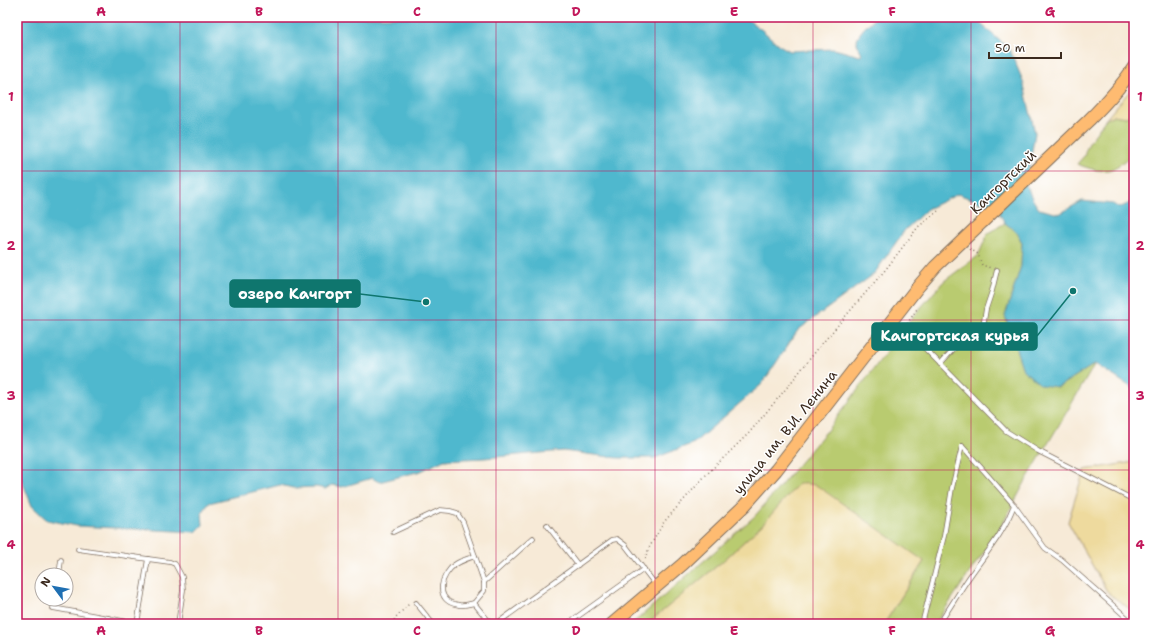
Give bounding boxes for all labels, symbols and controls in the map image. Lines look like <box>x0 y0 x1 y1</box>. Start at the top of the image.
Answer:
text: A <box>96 3 106 20</box>
text: B <box>255 3 263 20</box>
text: C <box>413 3 421 20</box>
text: D <box>571 3 581 20</box>
text: E <box>730 3 739 20</box>
text: F <box>888 3 896 20</box>
text: G <box>1045 3 1056 20</box>
scale bar <box>989 34 1061 60</box>
text: 50 m <box>995 40 1025 56</box>
text: 1 <box>8 88 14 105</box>
text: 1 <box>1137 88 1143 105</box>
street label: Качгортский <box>966 146 1040 218</box>
text: 2 <box>6 237 16 254</box>
text: 2 <box>1135 237 1145 254</box>
callout: озеро Качгорт <box>230 280 360 307</box>
text: озеро Качгорт <box>238 284 352 304</box>
callout: Качгортская курья <box>872 323 1037 350</box>
text: Качгортская курья <box>881 326 1030 346</box>
street label: улица им. В.И. Ленина <box>729 366 841 498</box>
text: 3 <box>6 387 16 404</box>
text: 3 <box>1135 387 1145 404</box>
text: 4 <box>6 536 16 553</box>
text: 4 <box>1135 536 1145 553</box>
north arrow <box>34 567 74 607</box>
text: N <box>37 574 55 590</box>
text: A <box>96 622 106 639</box>
text: B <box>255 622 263 639</box>
text: C <box>413 622 421 639</box>
text: D <box>571 622 581 639</box>
text: E <box>730 622 739 639</box>
text: F <box>888 622 896 639</box>
text: G <box>1045 622 1056 639</box>

